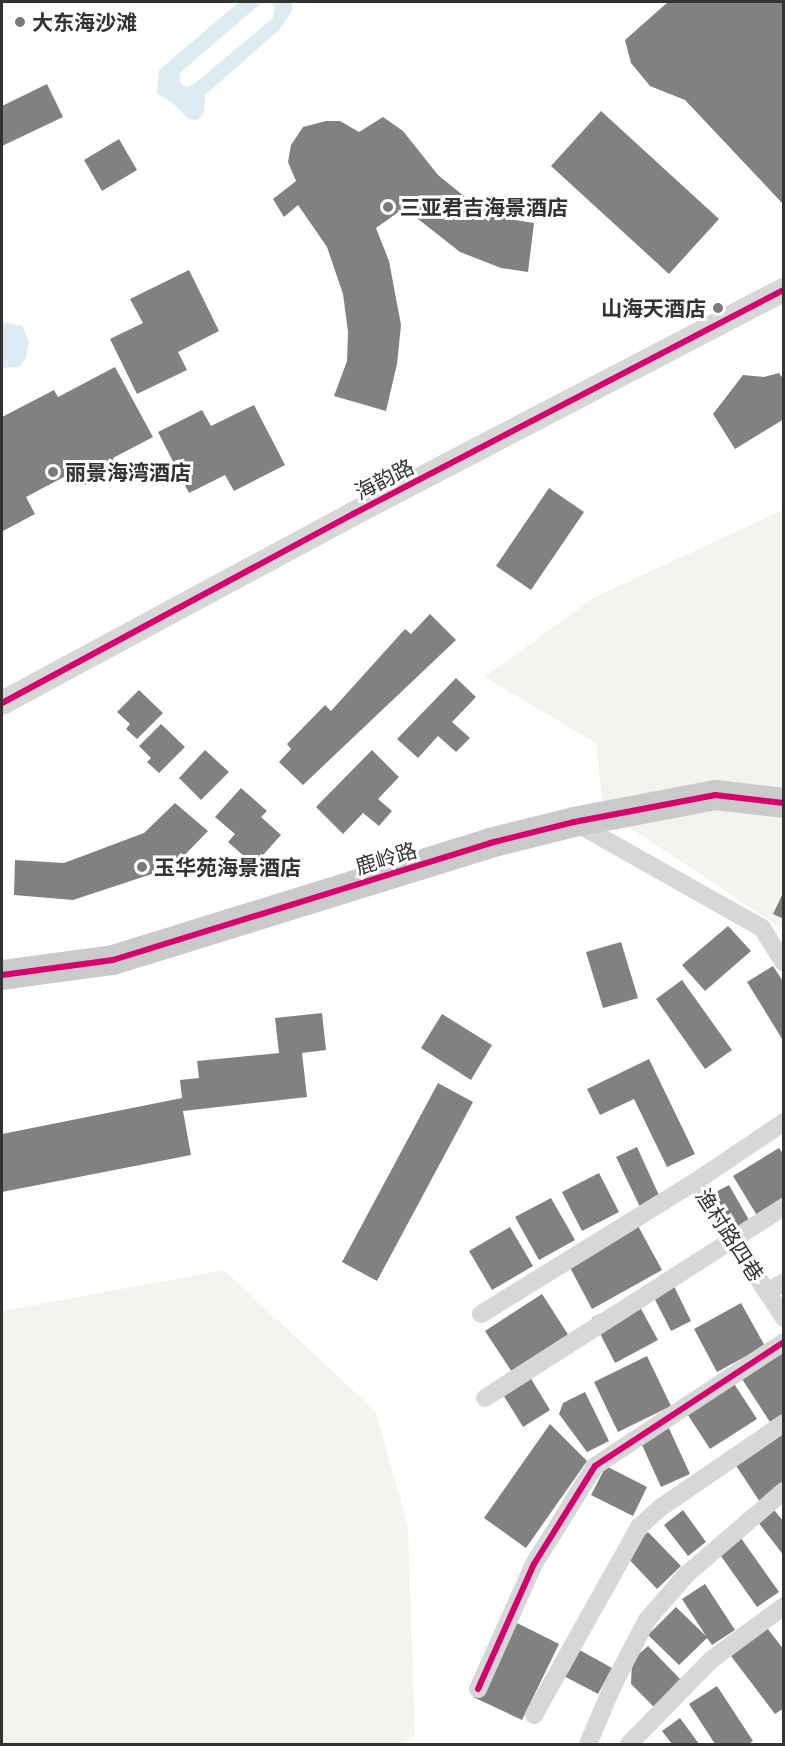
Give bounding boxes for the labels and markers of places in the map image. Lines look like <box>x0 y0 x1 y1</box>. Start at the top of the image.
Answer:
place label: 大东海沙滩 <box>32 9 137 35</box>
marker: 大东海沙滩 <box>13 15 27 29</box>
place label: 三亚君吉海景酒店 <box>400 194 568 220</box>
marker: 三亚君吉海景酒店 <box>381 200 395 214</box>
place label: 山海天酒店 <box>601 295 706 321</box>
marker: 山海天酒店 <box>711 301 725 315</box>
place label: 丽景海湾酒店 <box>65 459 191 485</box>
marker: 丽景海湾酒店 <box>46 465 60 479</box>
place label: 玉华苑海景酒店 <box>154 854 301 880</box>
marker: 玉华苑海景酒店 <box>135 860 149 874</box>

